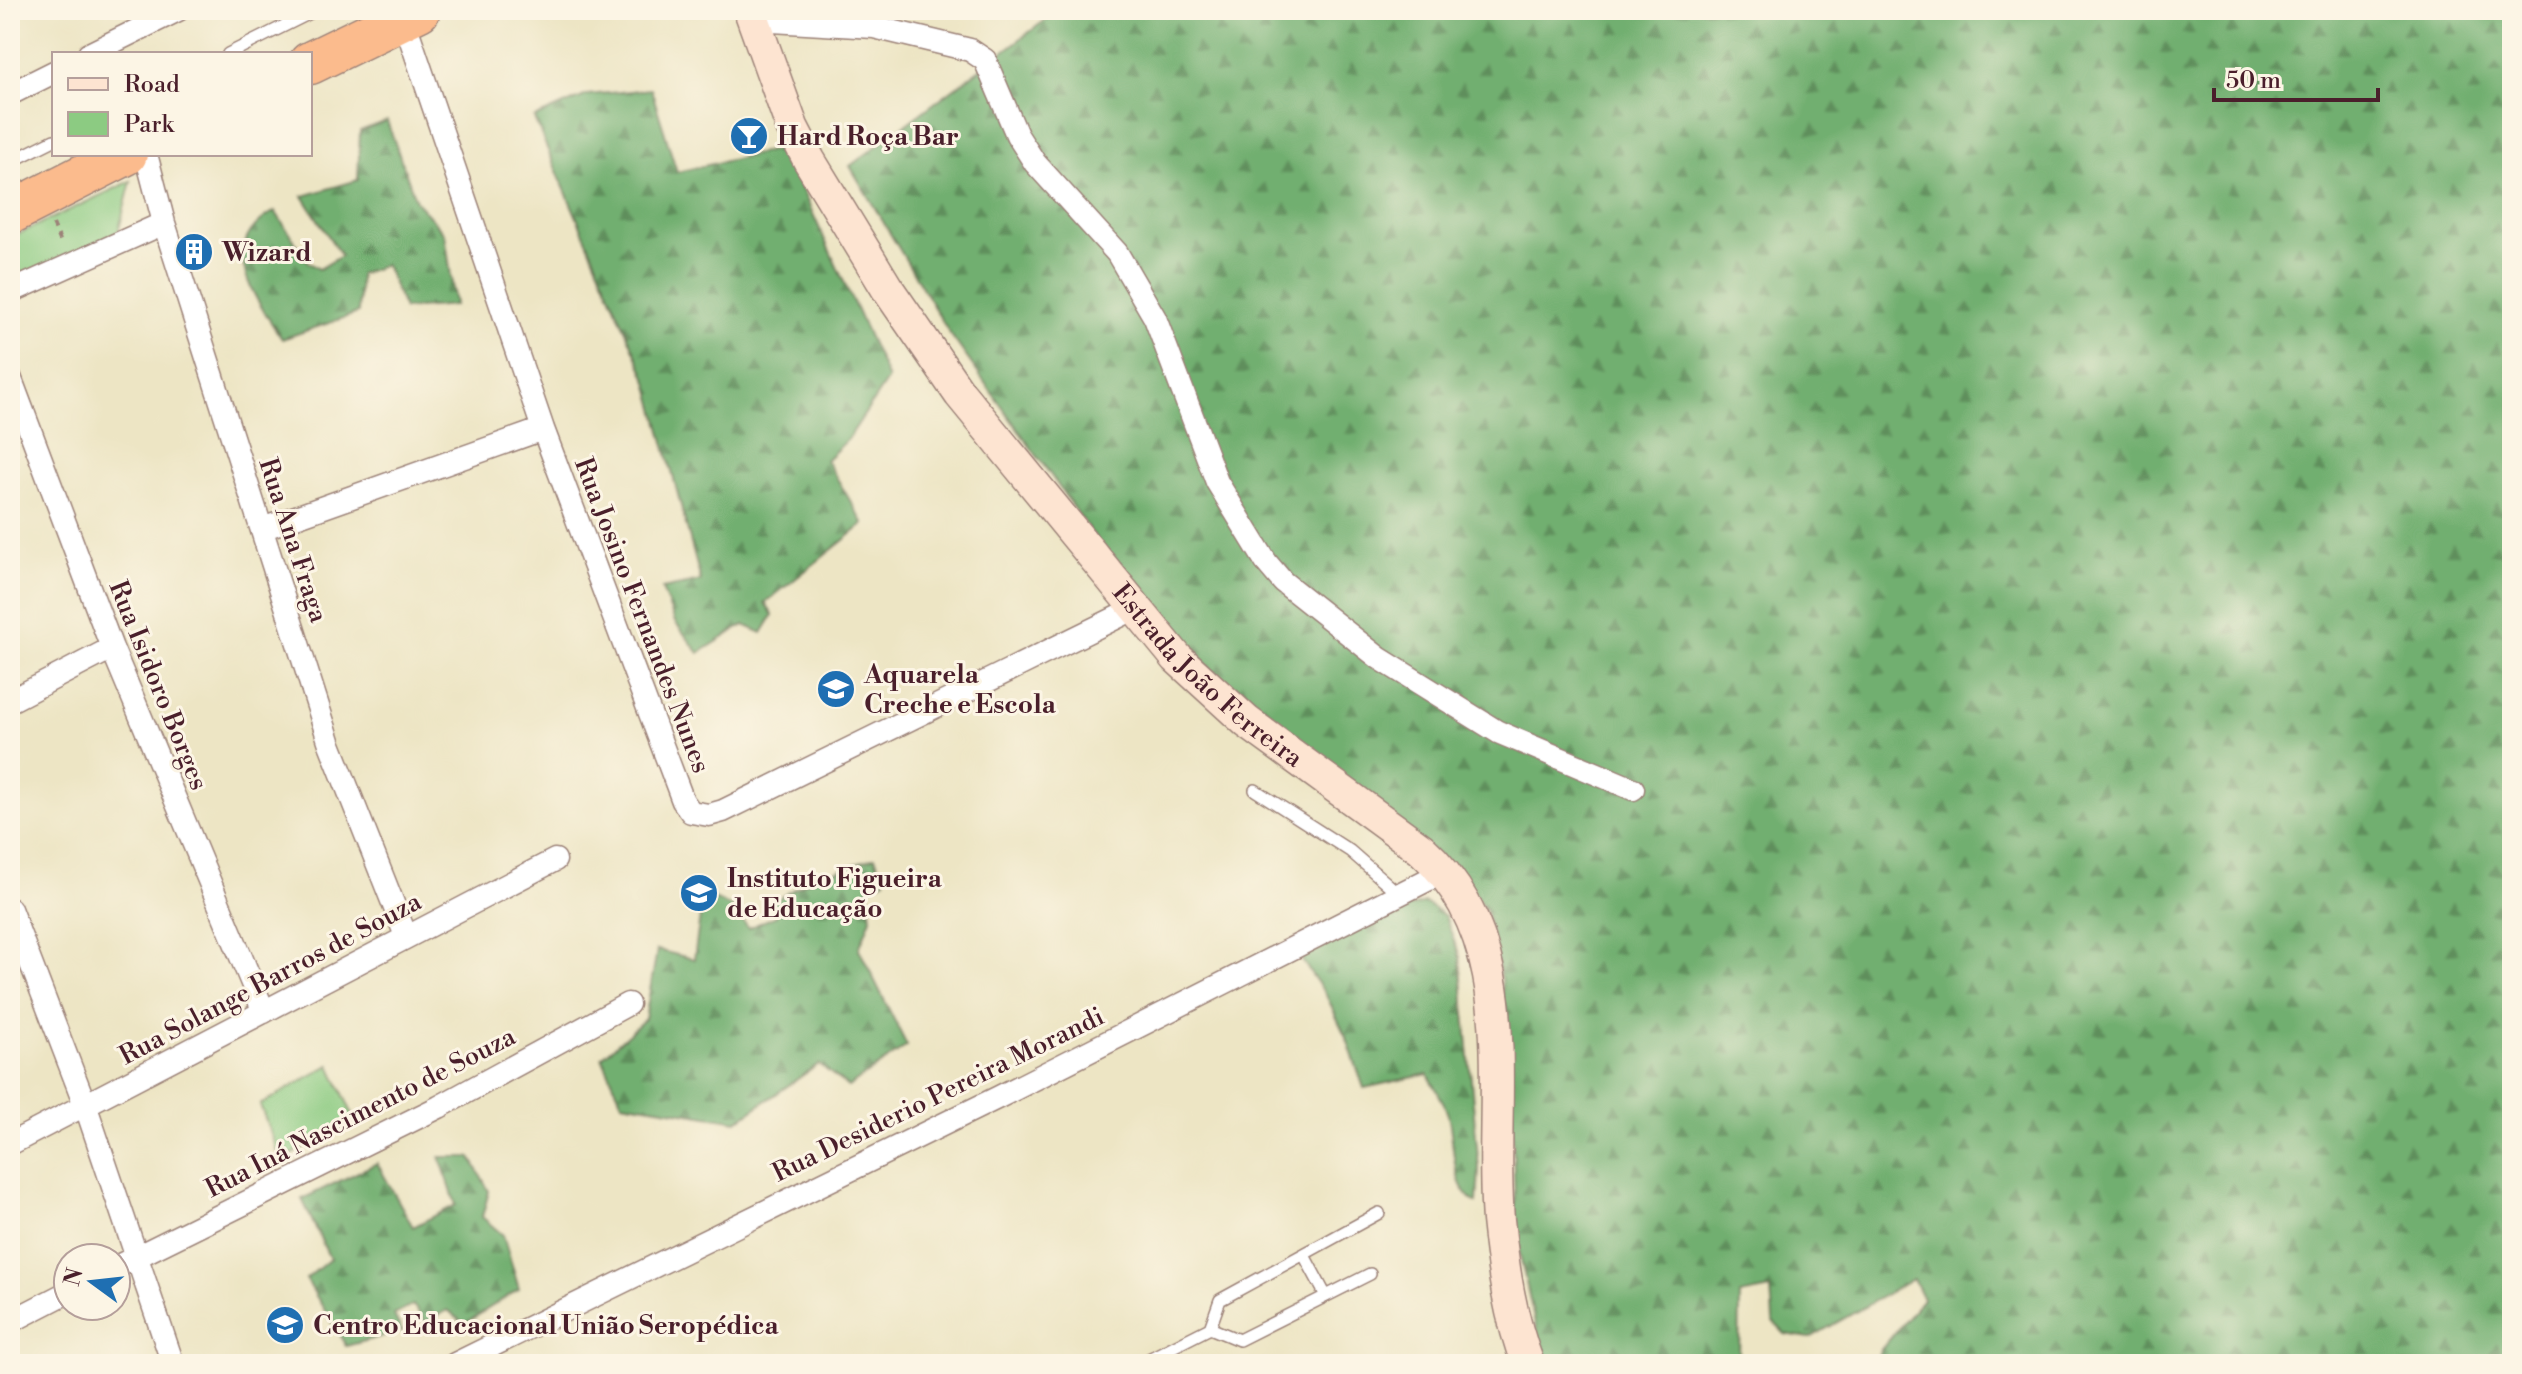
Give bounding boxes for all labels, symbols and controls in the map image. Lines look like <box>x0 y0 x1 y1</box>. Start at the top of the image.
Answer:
legend <box>52 52 312 156</box>
scale bar <box>2214 52 2378 102</box>
text: 50 m <box>2226 66 2281 96</box>
text: Road <box>124 70 180 100</box>
text: Park <box>124 110 175 140</box>
bar icon: Hard Roça Bar <box>728 115 770 157</box>
place label: Hard Roça Bar <box>777 121 959 153</box>
building icon: Wizard <box>173 231 215 273</box>
place label: Wizard <box>221 237 312 269</box>
street label: Rua Josino Fernandes Nunes <box>567 453 717 778</box>
street label: Rua Ana Fraga <box>251 454 335 627</box>
street label: Rua Isidoro Borges <box>101 576 215 795</box>
street label: Estrada João Ferreira <box>1105 577 1310 775</box>
place label: Aquarela Creche e Escola <box>863 659 1057 721</box>
school or university icon: Aquarela Creche e Escola <box>815 668 857 710</box>
place label: Instituto Figueira de Educação <box>727 863 943 925</box>
school or university icon: Instituto Figueira de Educação <box>678 872 720 914</box>
street label: Rua Solange Barros de Souza <box>114 885 428 1072</box>
street label: Rua Desiderio Pereira Morandi <box>767 1000 1110 1189</box>
street label: Rua Iná Nascimento de Souza <box>200 1020 522 1205</box>
north arrow <box>52 1242 132 1322</box>
text: N <box>59 1265 90 1289</box>
school or university icon: Centro Educacional União Seropédica <box>264 1304 306 1346</box>
place label: Centro Educacional União Seropédica <box>313 1310 780 1342</box>

